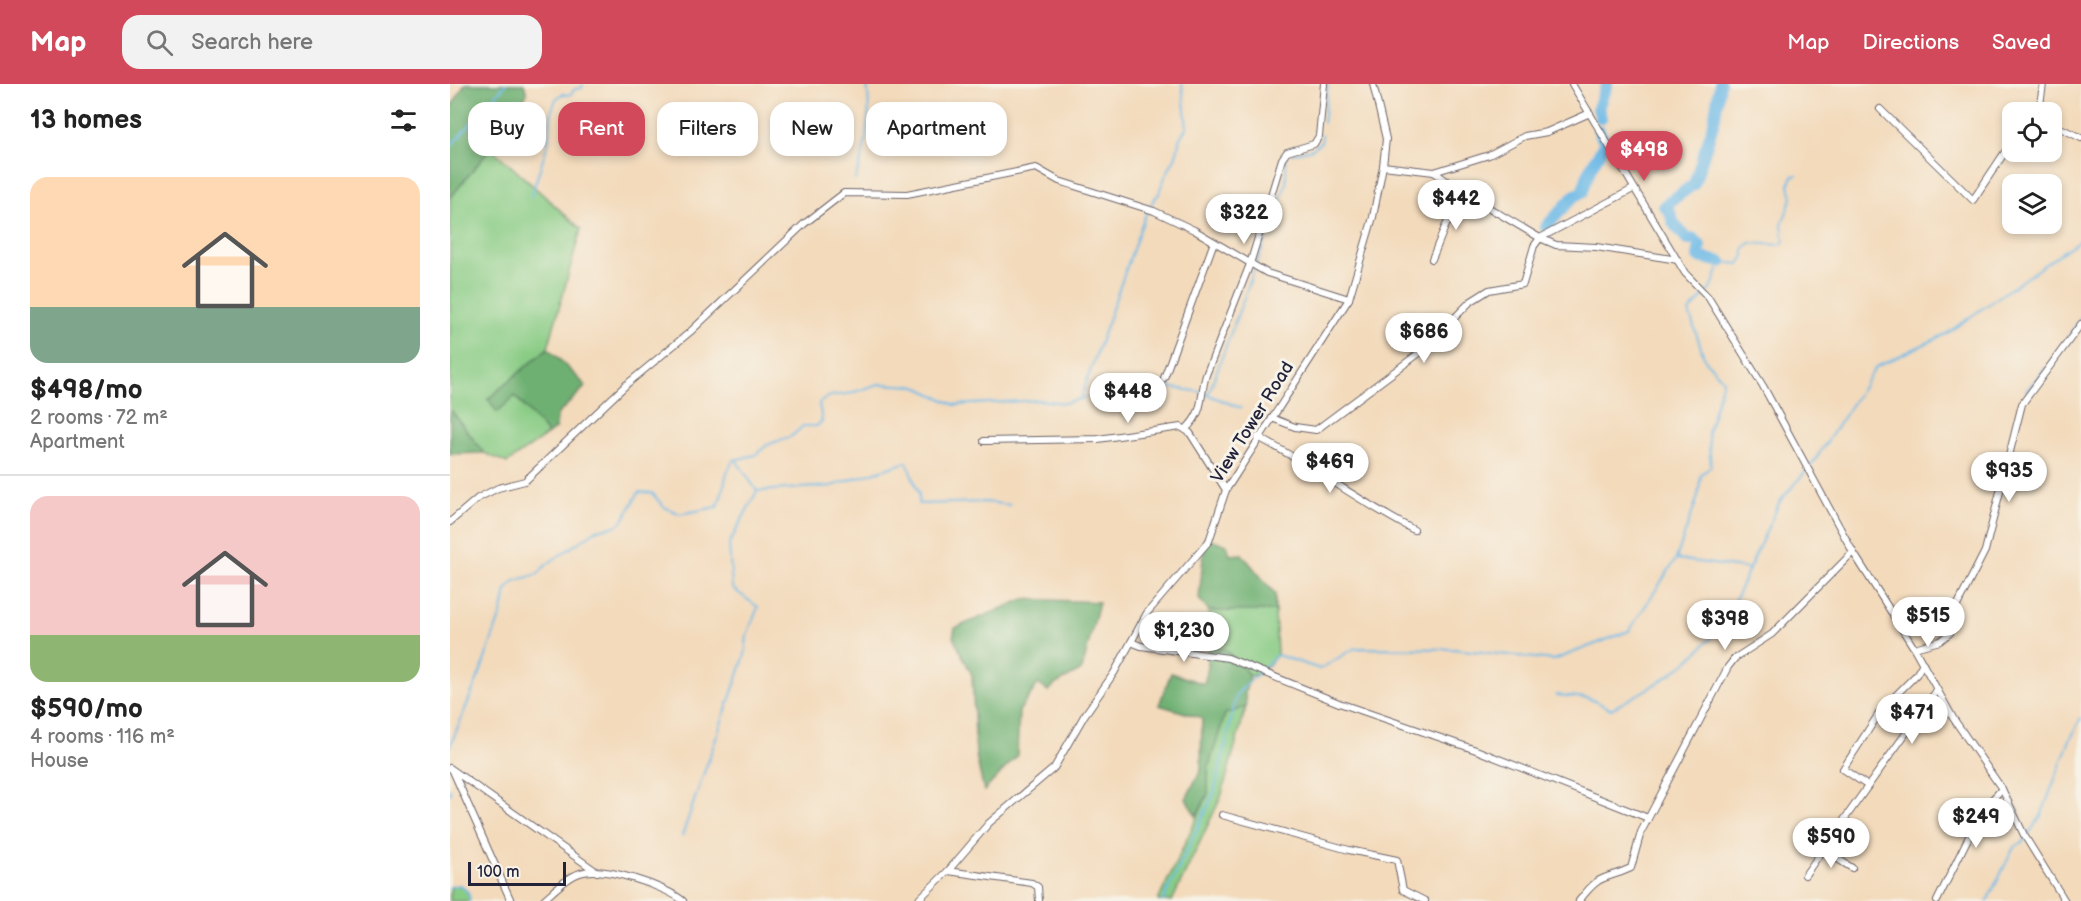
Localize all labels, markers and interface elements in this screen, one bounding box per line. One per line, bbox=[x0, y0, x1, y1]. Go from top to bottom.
search box bbox=[122, 15, 542, 69]
text: Map bbox=[30, 26, 86, 59]
icon: search bbox=[143, 26, 176, 59]
text: Search here bbox=[191, 29, 313, 56]
text: Map bbox=[1787, 30, 1830, 55]
text: Directions bbox=[1863, 30, 1959, 55]
text: Saved bbox=[1992, 30, 2051, 55]
chip: Buy bbox=[468, 102, 546, 156]
chip: Rent bbox=[558, 102, 645, 156]
chip: Filters bbox=[657, 102, 758, 156]
chip: New bbox=[770, 102, 854, 156]
chip: Apartment bbox=[866, 102, 1007, 156]
map controls bbox=[2002, 102, 2062, 234]
button: locate bbox=[2002, 102, 2062, 162]
icon: filters bbox=[387, 104, 420, 137]
text: 13 homes bbox=[30, 105, 142, 136]
pin: $498 bbox=[1608, 131, 1680, 182]
text: $498 bbox=[1620, 138, 1668, 162]
button: layers bbox=[2002, 174, 2062, 234]
pin: $442 bbox=[1420, 180, 1492, 231]
text: $442 bbox=[1432, 187, 1480, 211]
pin: $322 bbox=[1208, 194, 1280, 245]
text: $322 bbox=[1220, 201, 1268, 225]
icon: home bbox=[171, 216, 279, 324]
pin: $686 bbox=[1388, 313, 1460, 364]
text: $686 bbox=[1399, 320, 1449, 344]
street label: View Tower Road bbox=[1207, 358, 1298, 487]
pin: $448 bbox=[1092, 373, 1164, 424]
text: $498/mo bbox=[30, 375, 142, 406]
text: $448 bbox=[1104, 380, 1152, 404]
text: 2 rooms · 72 m² bbox=[30, 406, 168, 430]
text: Apartment bbox=[30, 430, 125, 454]
pin: $469 bbox=[1294, 443, 1366, 494]
text: $469 bbox=[1306, 450, 1354, 474]
pin: $935 bbox=[1973, 452, 2045, 503]
text: $935 bbox=[1985, 459, 2033, 483]
icon: home bbox=[171, 535, 279, 643]
pin: $515 bbox=[1892, 597, 1964, 648]
pin: $398 bbox=[1689, 600, 1761, 651]
text: $515 bbox=[1906, 604, 1950, 628]
text: $398 bbox=[1701, 607, 1749, 631]
pin: $1,230 bbox=[1135, 612, 1233, 663]
text: $1,230 bbox=[1153, 619, 1215, 643]
text: $590/mo bbox=[30, 694, 143, 725]
pin: $471 bbox=[1876, 694, 1948, 745]
text: $471 bbox=[1890, 701, 1934, 725]
text: 4 rooms · 116 m² bbox=[30, 725, 175, 749]
text: House bbox=[30, 749, 89, 773]
pin: $249 bbox=[1940, 798, 2012, 849]
text: $249 bbox=[1952, 805, 2000, 829]
pin: $590 bbox=[1795, 818, 1867, 869]
text: $590 bbox=[1807, 825, 1855, 849]
scale bar bbox=[468, 859, 566, 886]
text: 100 m bbox=[477, 863, 520, 882]

